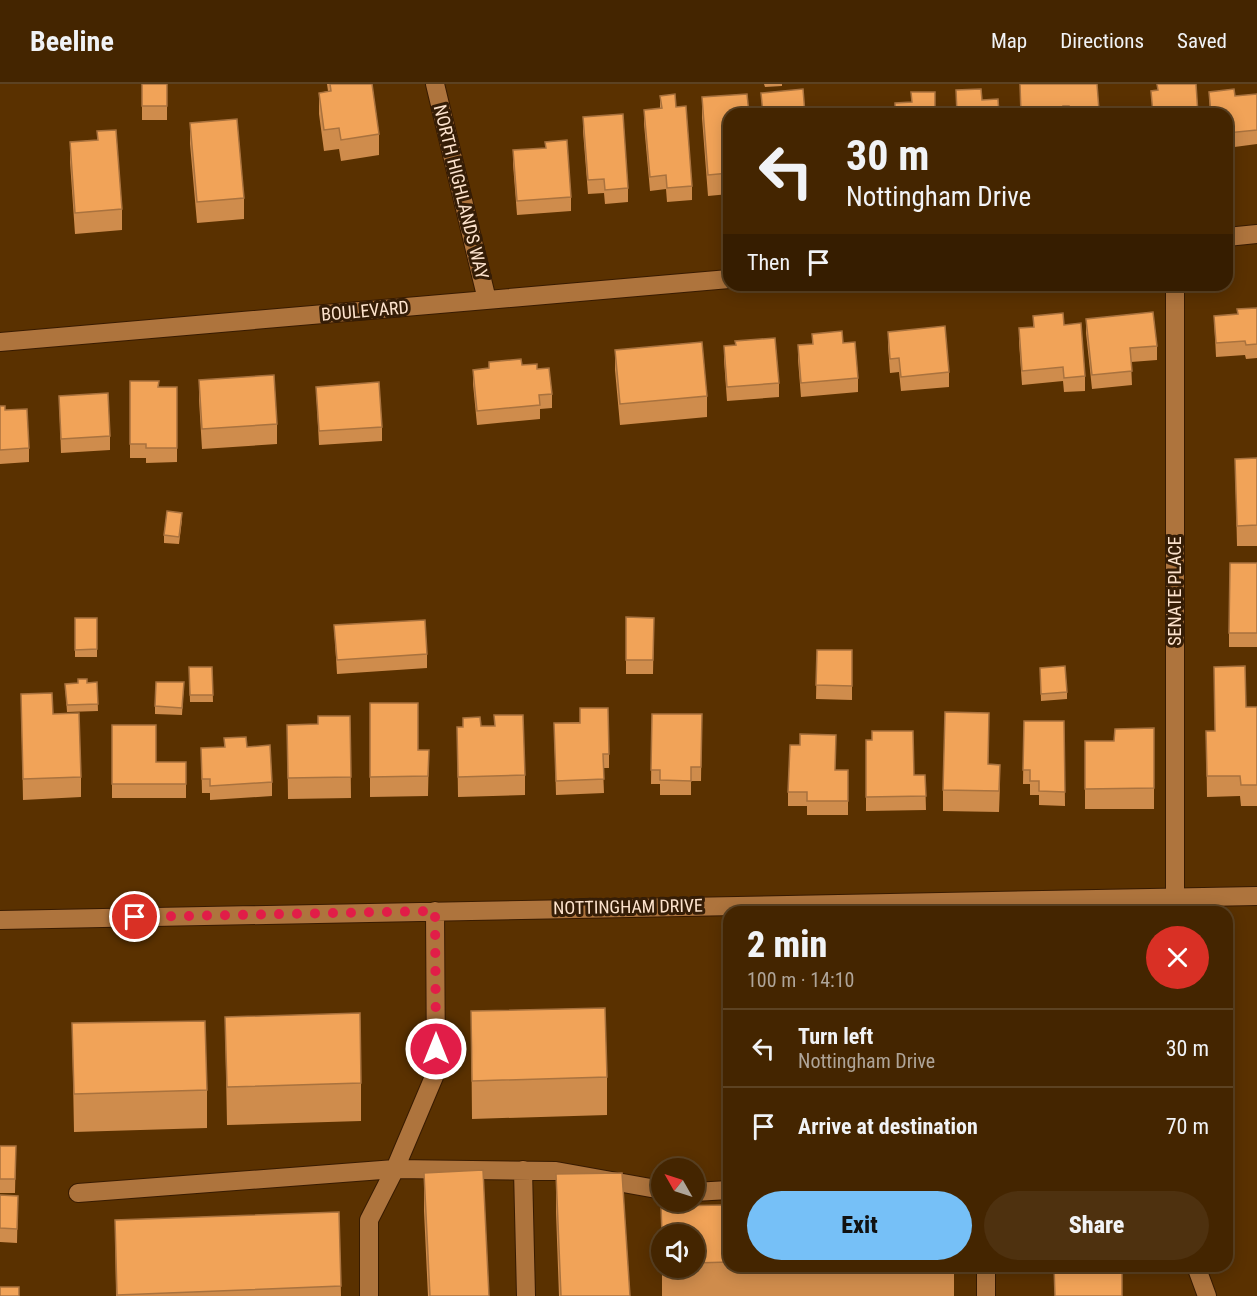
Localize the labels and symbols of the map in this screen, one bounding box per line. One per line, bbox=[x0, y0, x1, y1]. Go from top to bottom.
street label: NORTH HIGHLANDS WAY bbox=[430, 102, 493, 282]
street label: BOULEVARD bbox=[320, 296, 410, 325]
street label: SENATE PLACE bbox=[1164, 536, 1185, 646]
pin bbox=[109, 891, 160, 942]
street label: NOTTINGHAM DRIVE bbox=[553, 895, 703, 918]
position arrow bbox=[404, 1017, 468, 1081]
north arrow bbox=[651, 1158, 705, 1212]

